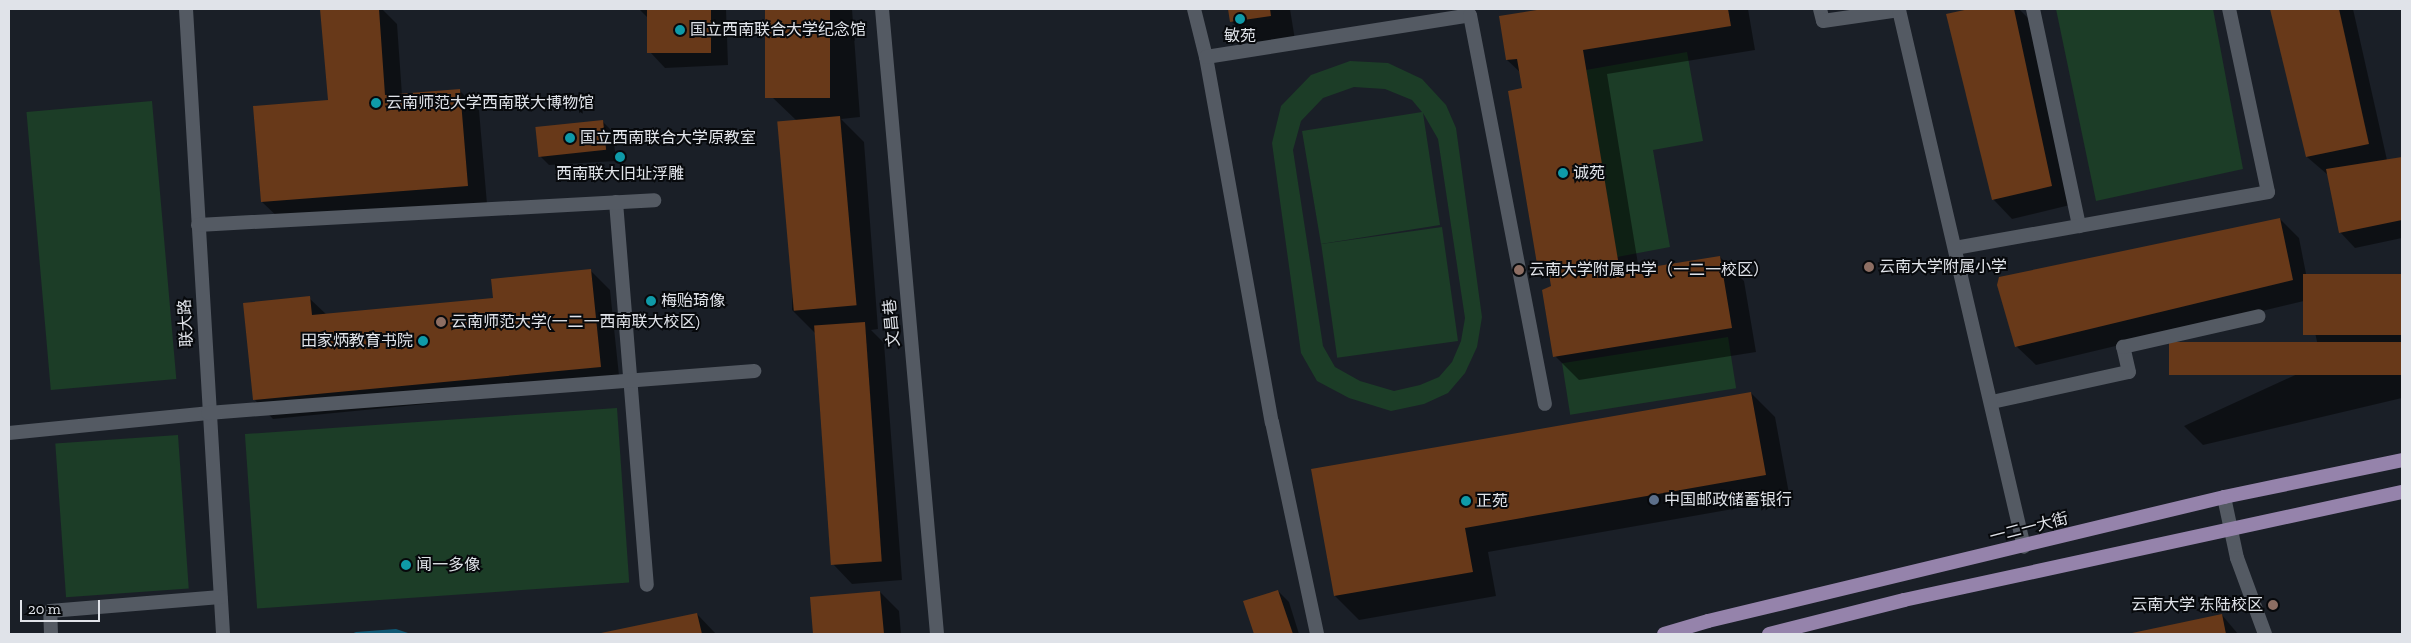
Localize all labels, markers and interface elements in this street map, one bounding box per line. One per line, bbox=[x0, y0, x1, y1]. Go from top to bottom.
marker: 敏苑 bbox=[1234, 13, 1246, 25]
place label: 国立西南联合大学纪念馆 bbox=[690, 20, 866, 40]
marker: 国立西南联合大学纪念馆 bbox=[674, 24, 686, 36]
place label: 敏苑 bbox=[1224, 26, 1256, 46]
place label: 云南师范大学西南联大博物馆 bbox=[386, 93, 594, 113]
marker: 云南师范大学西南联大博物馆 bbox=[370, 97, 382, 109]
place label: 国立西南联合大学原教室 bbox=[580, 128, 756, 148]
marker: 国立西南联合大学原教室 bbox=[564, 132, 576, 144]
marker: 西南联大旧址浮雕 bbox=[614, 151, 626, 163]
place label: 诚苑 bbox=[1573, 163, 1605, 183]
place label: 西南联大旧址浮雕 bbox=[556, 164, 684, 184]
marker: 诚苑 bbox=[1557, 167, 1569, 179]
place label: 云南大学附属小学 bbox=[1879, 257, 2007, 277]
place label: 云南大学附属中学（一二一校区） bbox=[1529, 260, 1769, 280]
marker: 云南大学附属小学 bbox=[1863, 261, 1875, 273]
marker: 云南大学附属中学（一二一校区） bbox=[1513, 264, 1525, 276]
place label: 梅贻琦像 bbox=[661, 291, 725, 311]
marker: 梅贻琦像 bbox=[645, 295, 657, 307]
street label: 文昌巷 bbox=[880, 298, 904, 348]
street label: 联大路 bbox=[175, 299, 197, 347]
place label: 云南师范大学(一二一西南联大校区) bbox=[451, 312, 700, 332]
marker: 云南师范大学(一二一西南联大校区) bbox=[435, 316, 447, 328]
place label: 田家炳教育书院 bbox=[301, 331, 413, 351]
marker: 田家炳教育书院 bbox=[417, 335, 429, 347]
place label: 中国邮政储蓄银行 bbox=[1664, 490, 1792, 510]
place label: 正苑 bbox=[1476, 491, 1508, 511]
marker: 中国邮政储蓄银行 bbox=[1648, 494, 1660, 506]
marker: 正苑 bbox=[1460, 495, 1472, 507]
street label: 一二一大街 bbox=[1988, 509, 2070, 547]
place label: 闻一多像 bbox=[416, 555, 480, 575]
marker: 闻一多像 bbox=[400, 559, 412, 571]
scale bar bbox=[22, 590, 102, 622]
place label: 云南大学 东陆校区 bbox=[2131, 595, 2263, 615]
marker: 云南大学 东陆校区 bbox=[2267, 599, 2279, 611]
text: 20 m bbox=[28, 600, 61, 618]

